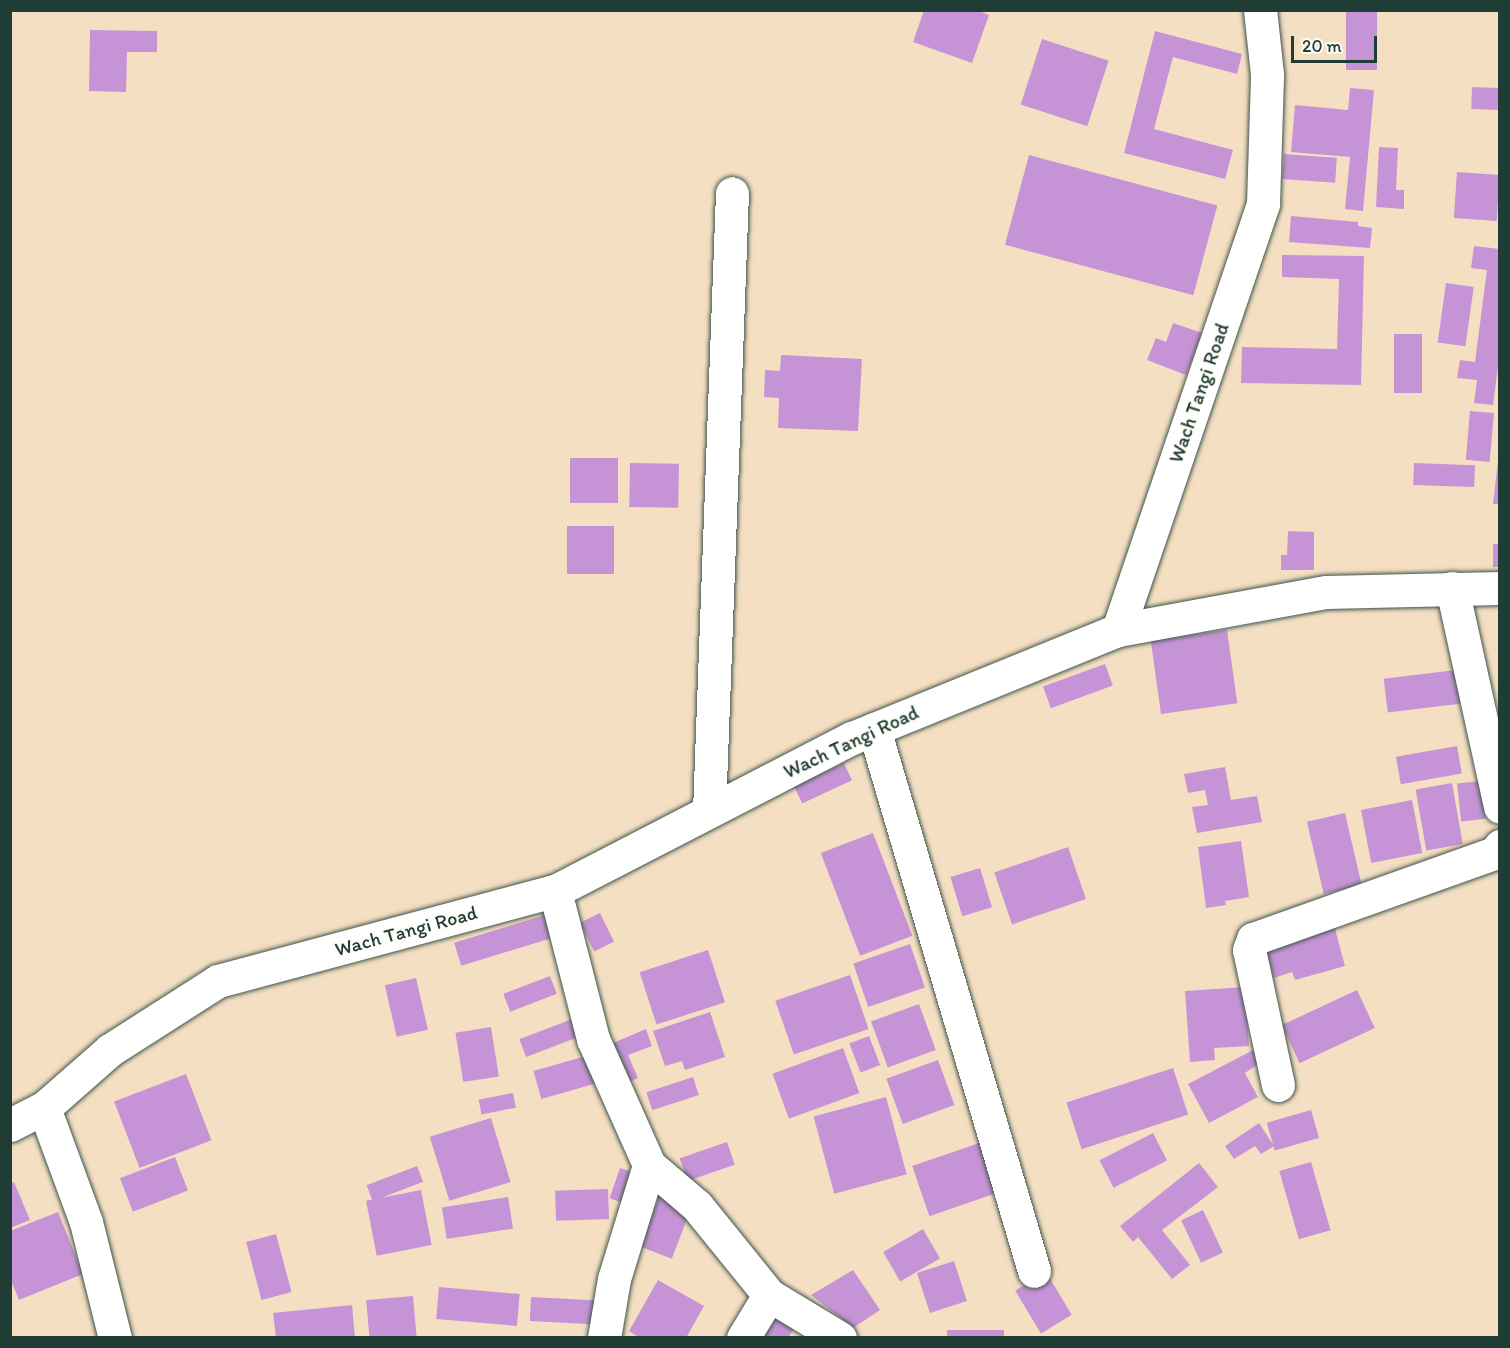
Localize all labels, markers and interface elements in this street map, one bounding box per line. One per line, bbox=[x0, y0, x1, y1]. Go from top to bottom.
scale bar bbox=[1294, 24, 1380, 62]
text: 20 m bbox=[1302, 35, 1342, 57]
street label: Wach Tangi Road bbox=[1164, 321, 1234, 465]
street label: Wach Tangi Road bbox=[780, 701, 922, 783]
street label: Wach Tangi Road bbox=[333, 901, 479, 961]

